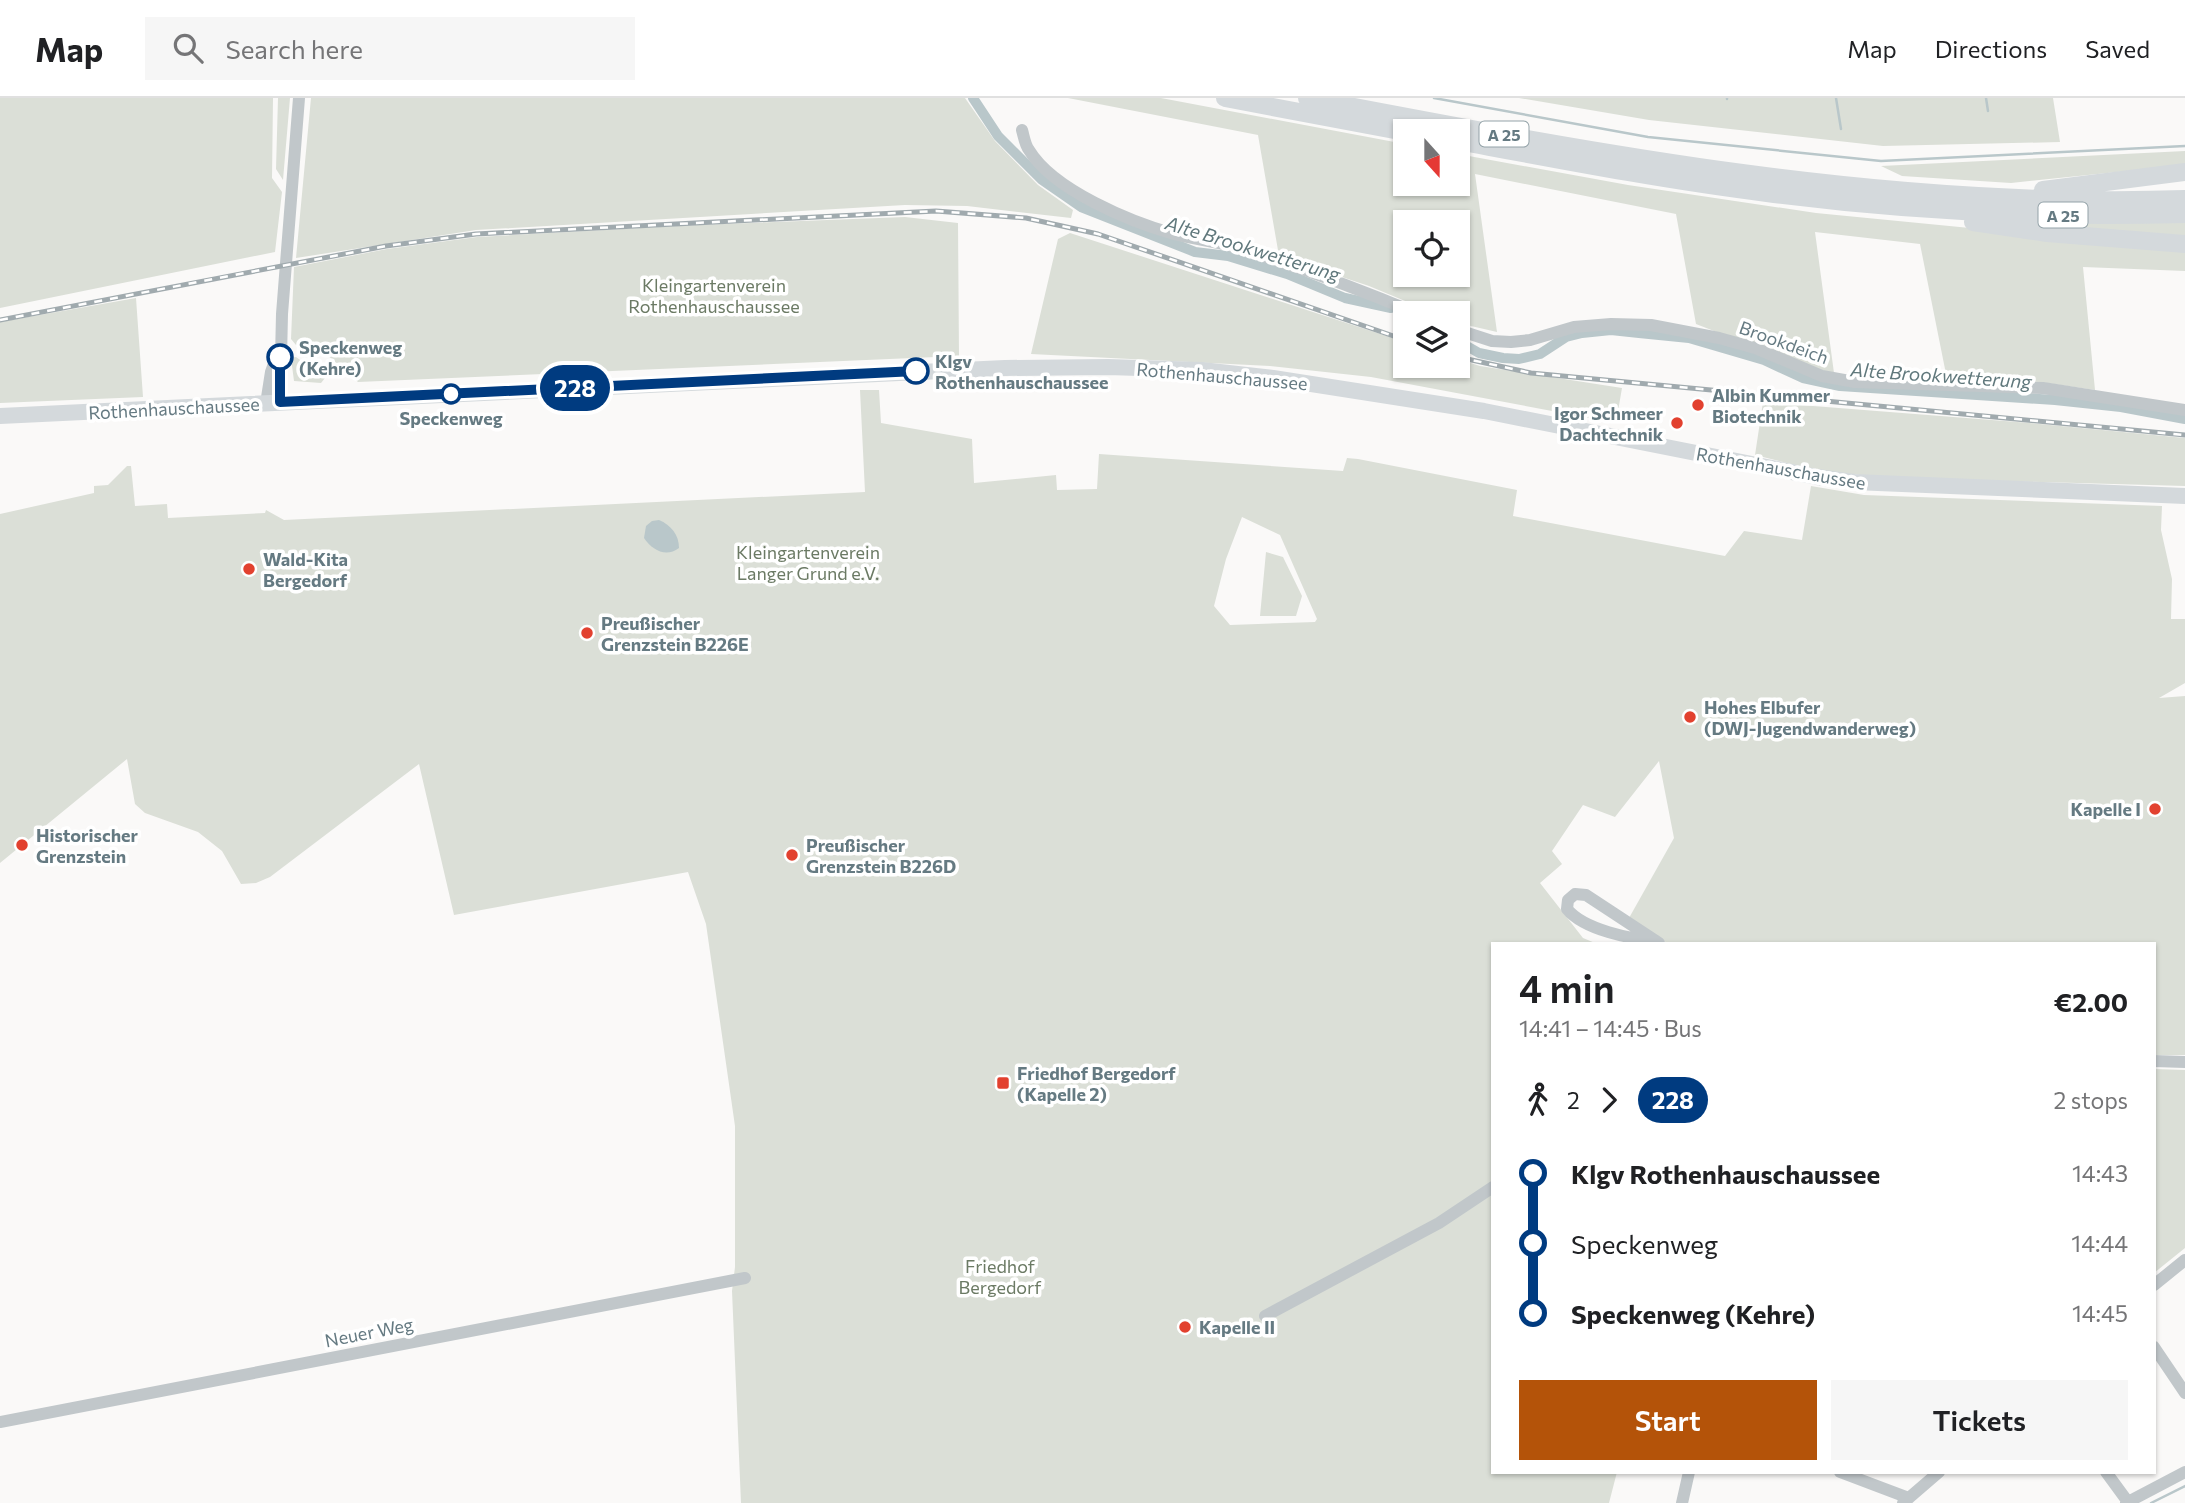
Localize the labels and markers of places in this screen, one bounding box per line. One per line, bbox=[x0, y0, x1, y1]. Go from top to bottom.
place label: Speckenweg (Kehre) bbox=[299, 336, 402, 379]
marker: Speckenweg (Kehre) bbox=[267, 344, 293, 370]
place label: Klgv Rothenhauschaussee bbox=[935, 350, 1109, 393]
marker: Klgv Rothenhauschaussee bbox=[903, 358, 929, 384]
marker: Speckenweg bbox=[441, 384, 461, 404]
place label: Albin Kummer Biotechnik bbox=[1712, 384, 1831, 427]
marker: Albin Kummer Biotechnik bbox=[1690, 397, 1706, 413]
place label: Igor Schmeer Dachtechnik bbox=[1554, 402, 1664, 445]
place label: Speckenweg bbox=[399, 407, 503, 429]
marker: Igor Schmeer Dachtechnik bbox=[1669, 415, 1685, 431]
place label: Wald-Kita Bergedorf bbox=[263, 548, 348, 591]
marker: Wald-Kita Bergedorf bbox=[241, 561, 257, 577]
place label: Preußischer Grenzstein B226E bbox=[601, 612, 749, 655]
marker: Preußischer Grenzstein B226E bbox=[579, 625, 595, 641]
place label: Hohes Elbufer (DWJ-Jugendwanderweg) bbox=[1704, 696, 1916, 739]
marker: Hohes Elbufer (DWJ-Jugendwanderweg) bbox=[1682, 709, 1698, 725]
place label: Kapelle I bbox=[2070, 798, 2141, 820]
marker: Kapelle I bbox=[2147, 801, 2163, 817]
place label: Historischer Grenzstein bbox=[36, 824, 139, 867]
place label: Preußischer Grenzstein B226D bbox=[806, 834, 956, 877]
marker: Historischer Grenzstein bbox=[14, 837, 30, 853]
marker: Preußischer Grenzstein B226D bbox=[784, 847, 800, 863]
place label: Friedhof Bergedorf (Kapelle 2) bbox=[1017, 1062, 1176, 1105]
marker: Friedhof Bergedorf (Kapelle 2) bbox=[995, 1075, 1011, 1091]
place label: Kapelle II bbox=[1199, 1316, 1275, 1338]
marker: Kapelle II bbox=[1177, 1319, 1193, 1335]

